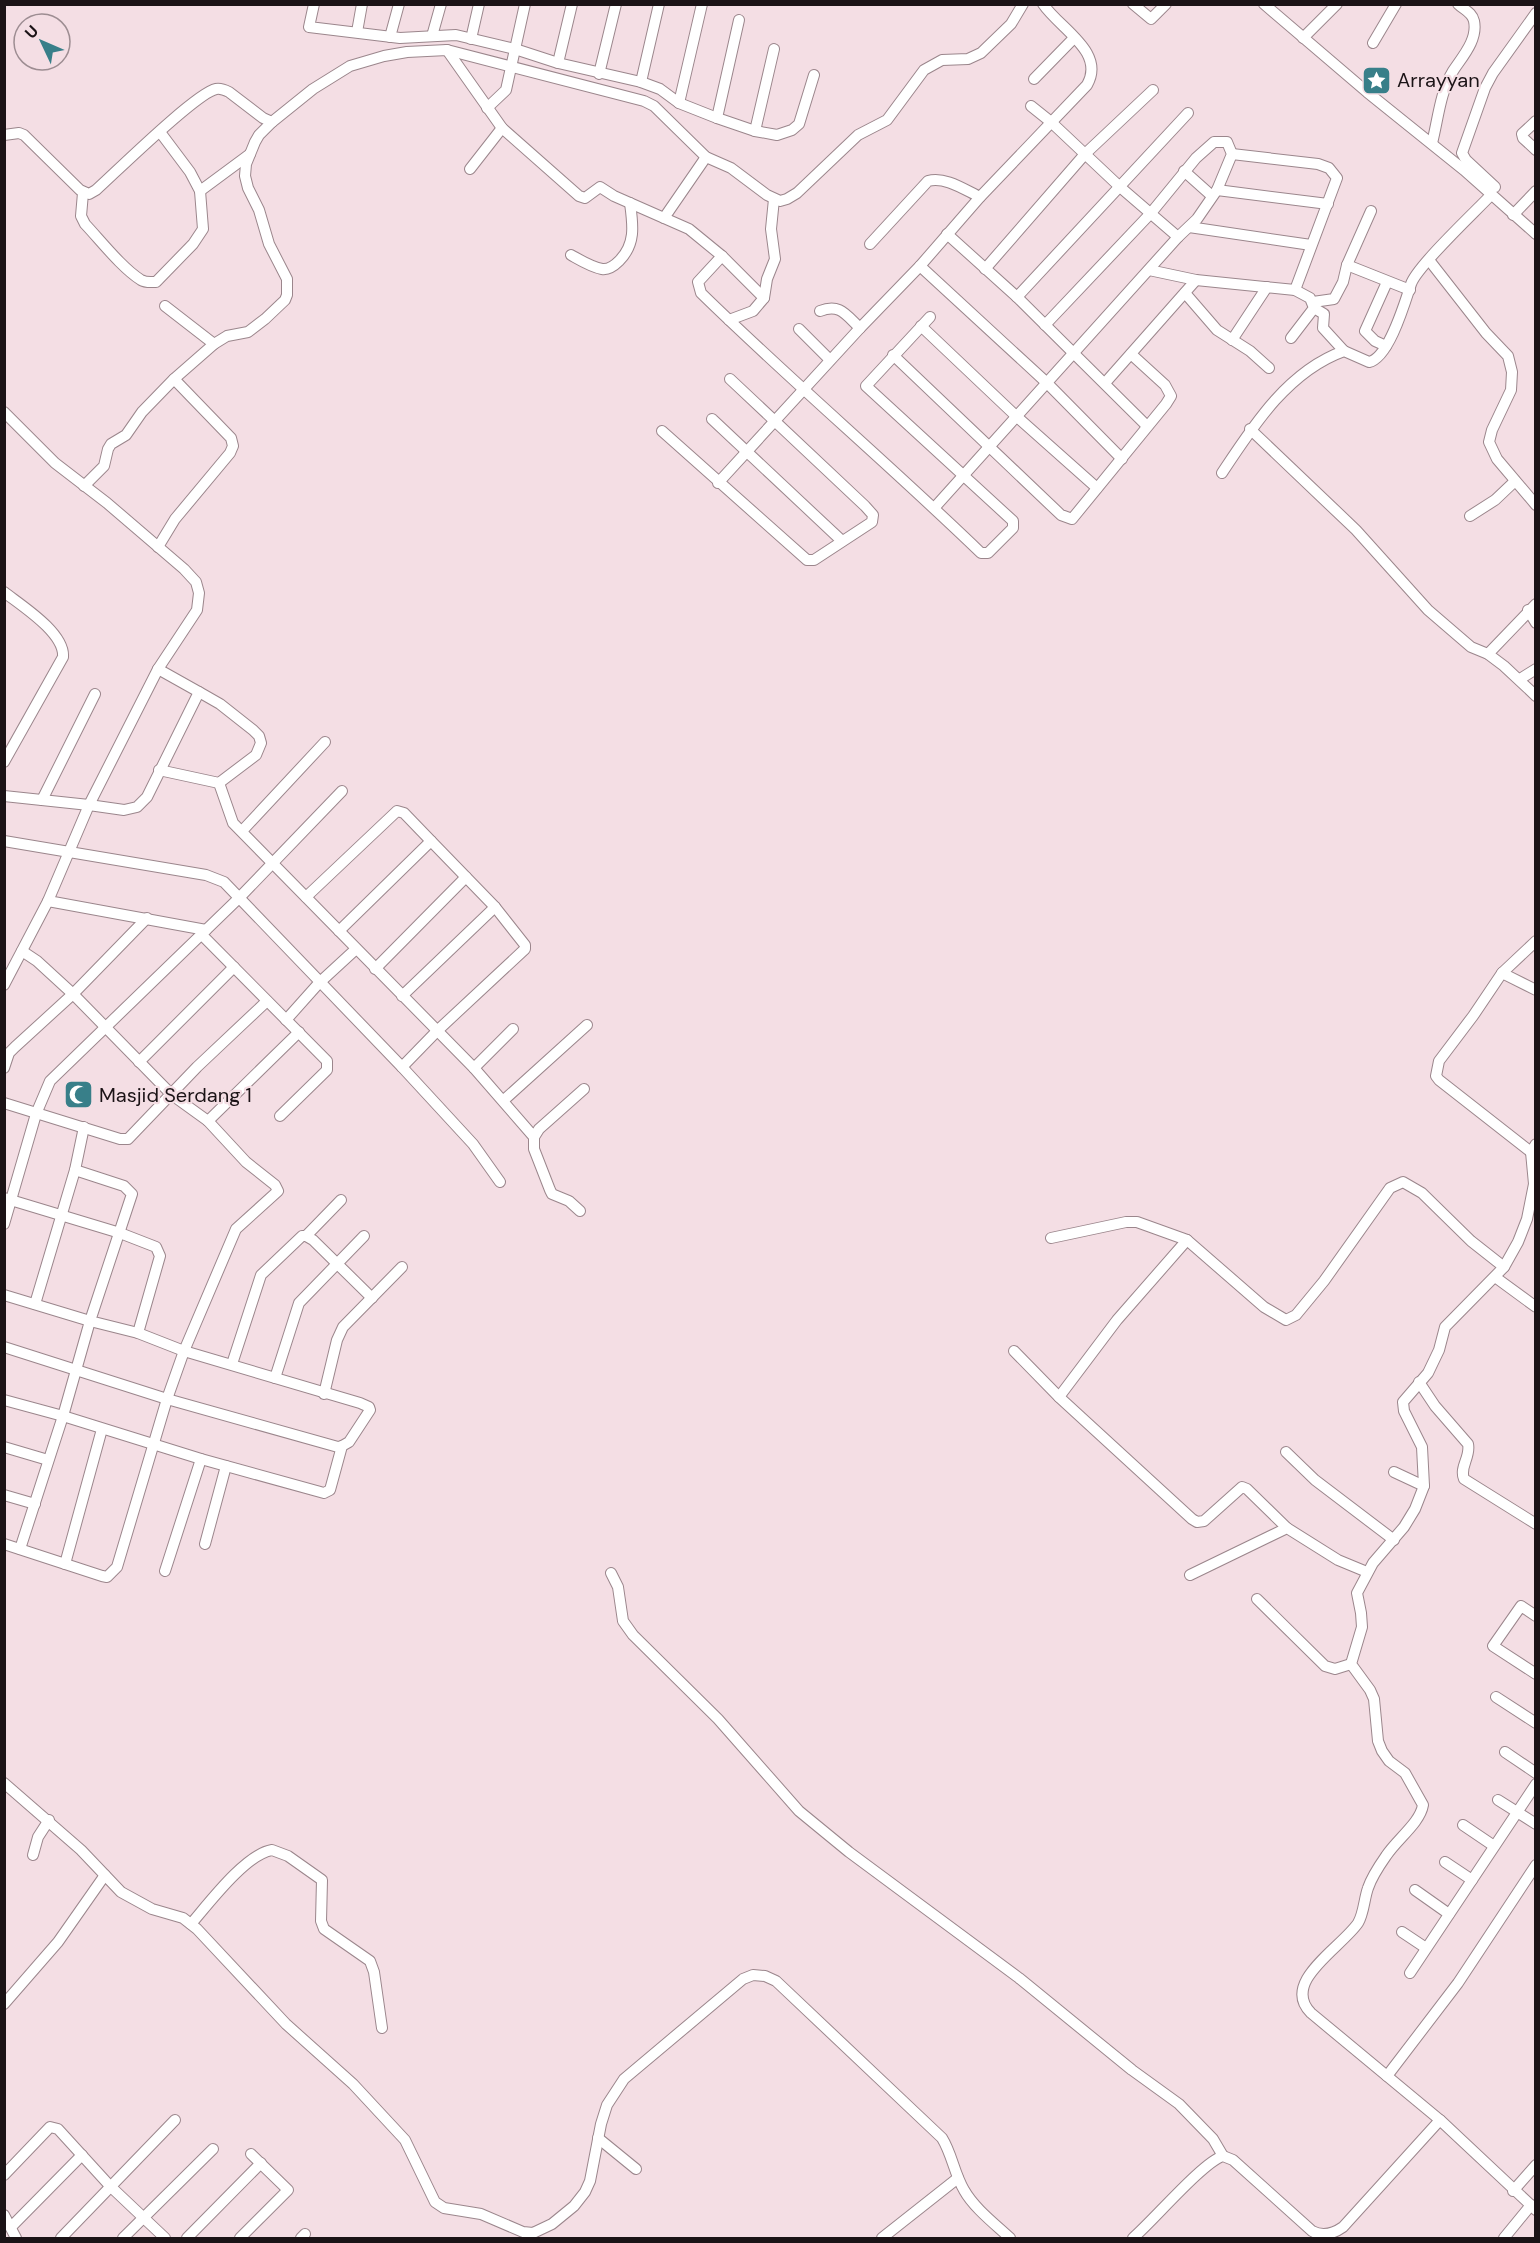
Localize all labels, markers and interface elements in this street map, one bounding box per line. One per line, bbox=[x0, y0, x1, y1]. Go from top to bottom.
north arrow bbox=[12, 12, 72, 72]
text: U bbox=[20, 21, 43, 43]
place icon: Arrayyan bbox=[1360, 64, 1392, 96]
place label: Arrayyan bbox=[1397, 67, 1480, 93]
mosque icon: Masjid Serdang 1 bbox=[62, 1079, 94, 1111]
place label: Masjid Serdang 1 bbox=[99, 1082, 252, 1108]

